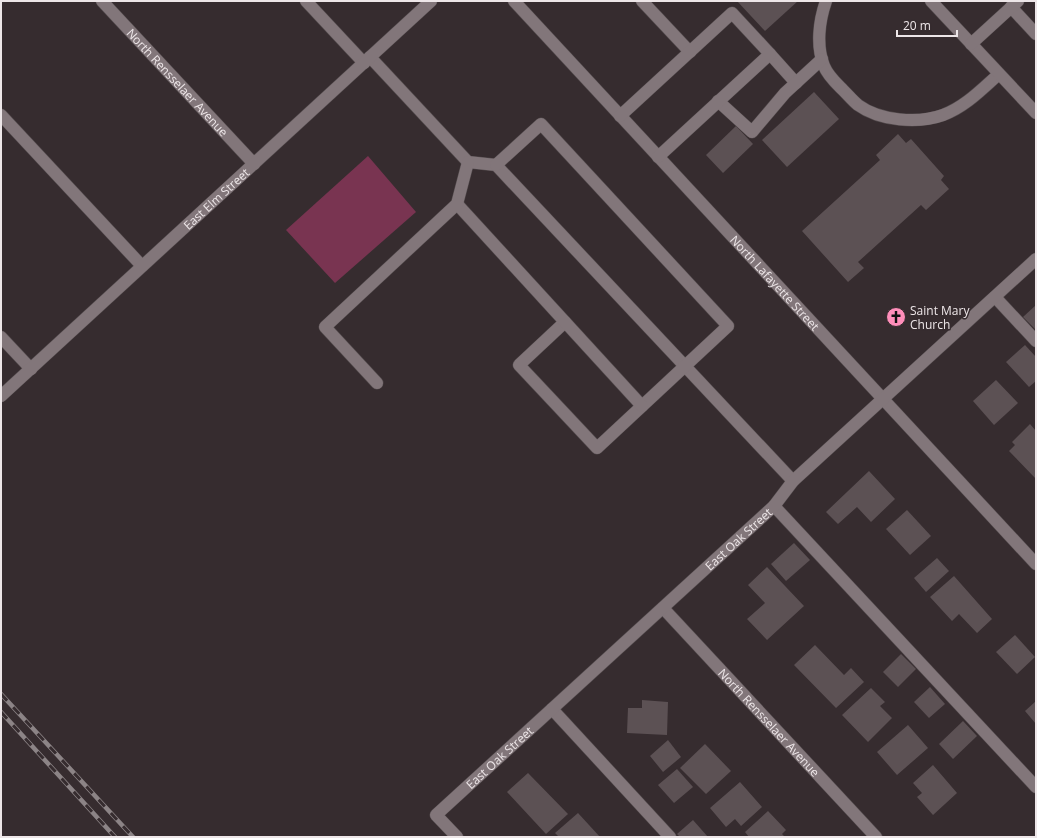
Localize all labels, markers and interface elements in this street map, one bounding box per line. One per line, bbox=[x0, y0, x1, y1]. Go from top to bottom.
scale bar bbox=[897, 12, 957, 38]
text: 20 m bbox=[903, 17, 931, 34]
street label: North Rensselaer Avenue bbox=[123, 24, 232, 140]
street label: East Elm Street bbox=[179, 164, 253, 233]
street label: North Lafayette Street bbox=[727, 231, 824, 334]
place label: Saint Mary Church bbox=[910, 302, 970, 333]
church icon: Saint Mary Church bbox=[885, 306, 907, 328]
street label: East Oak Street bbox=[701, 504, 776, 574]
street label: North Rensselaer Avenue bbox=[715, 664, 824, 780]
street label: East Oak Street bbox=[462, 722, 536, 792]

